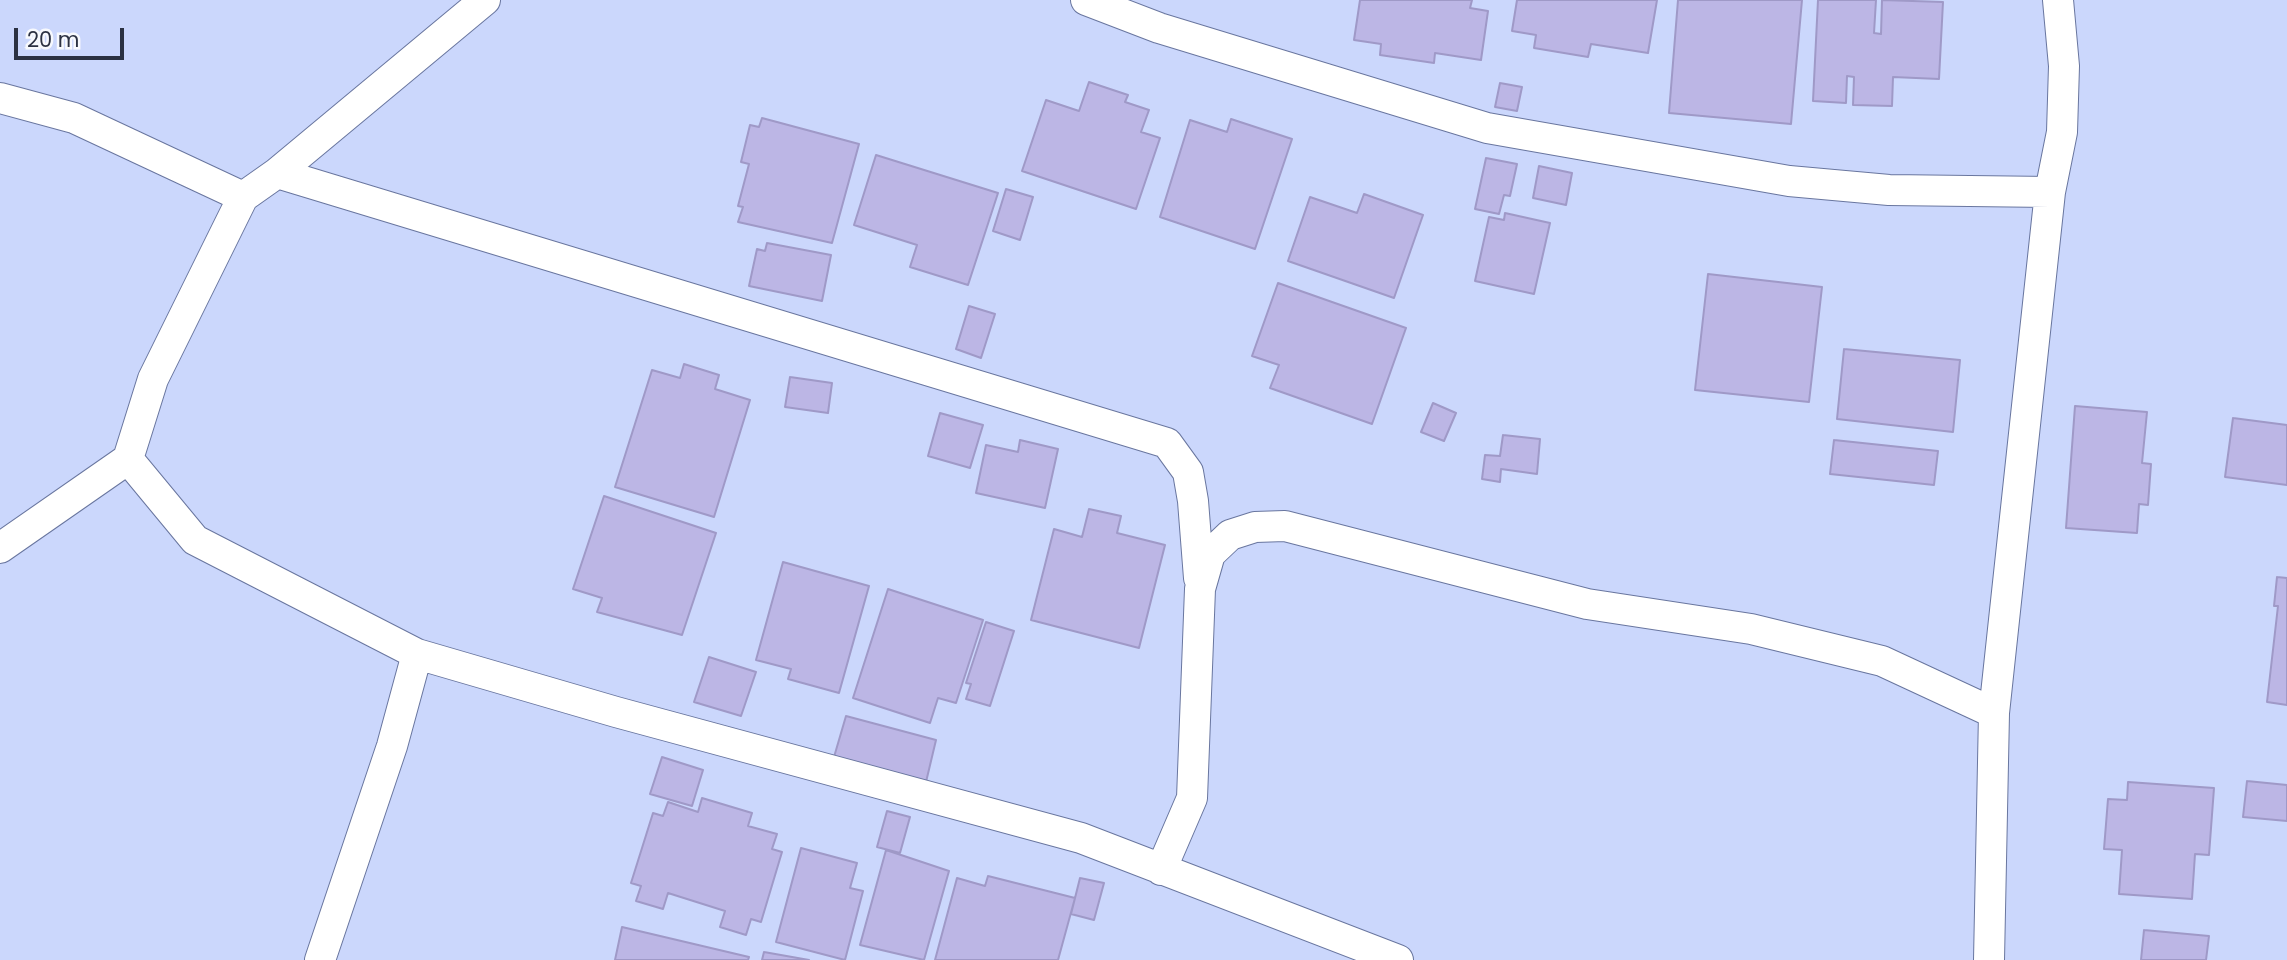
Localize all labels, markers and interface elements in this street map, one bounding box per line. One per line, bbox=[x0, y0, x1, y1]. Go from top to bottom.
scale bar bbox=[18, 14, 128, 58]
text: 20 m bbox=[27, 25, 80, 54]

